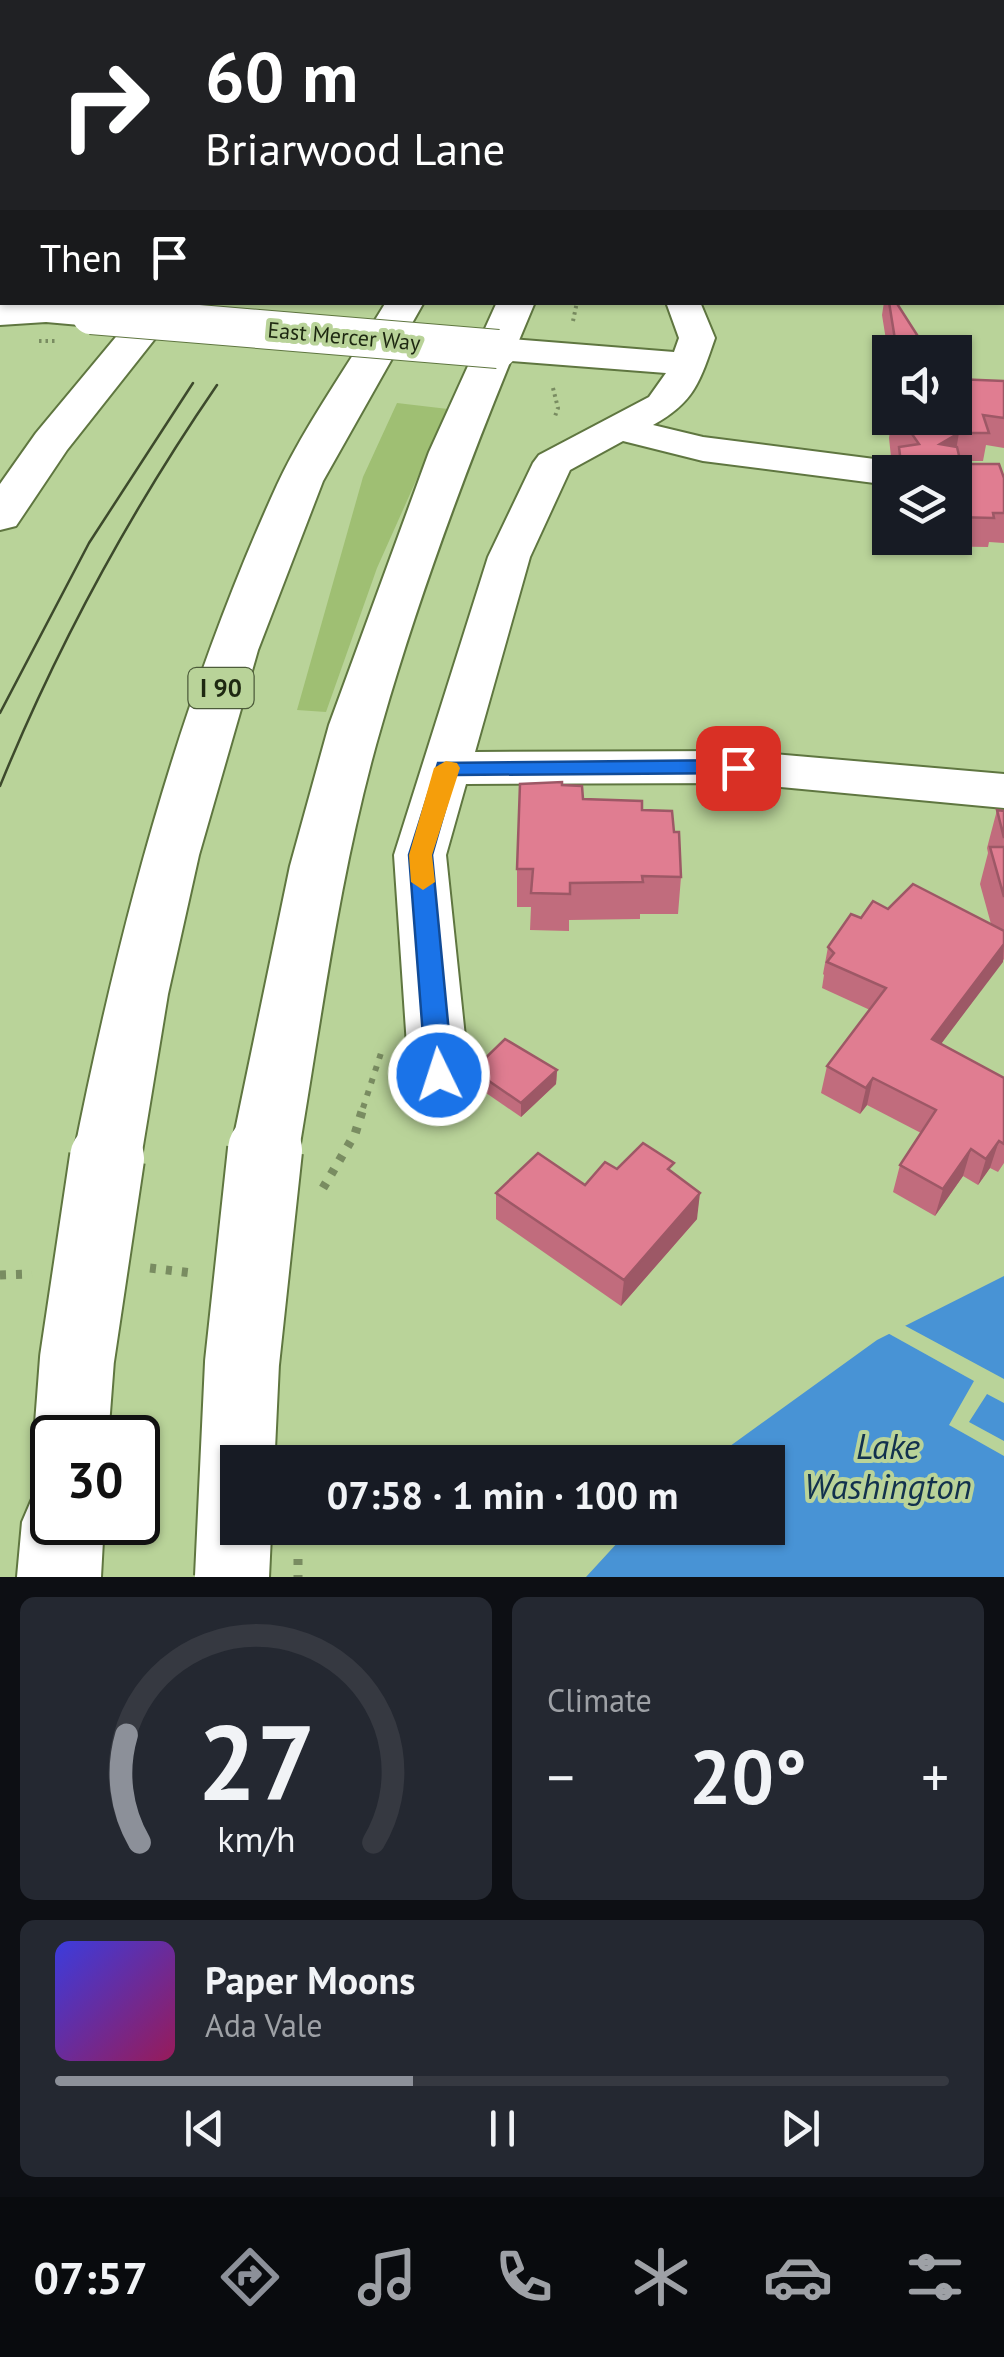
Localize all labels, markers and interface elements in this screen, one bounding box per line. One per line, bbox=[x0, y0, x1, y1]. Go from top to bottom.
text: 60 m bbox=[205, 31, 358, 121]
icon: right bbox=[40, 40, 170, 170]
text: Briarwood Lane bbox=[205, 119, 505, 177]
icon: arrive bbox=[142, 230, 197, 285]
text: Then bbox=[40, 233, 122, 282]
street label: East Mercer Way bbox=[266, 315, 422, 357]
map controls bbox=[872, 335, 972, 555]
button: sound bbox=[872, 335, 972, 435]
button: layers bbox=[872, 455, 972, 555]
road number: I 90 bbox=[188, 668, 254, 708]
pin bbox=[696, 726, 781, 811]
icon: arrive bbox=[711, 741, 766, 796]
position arrow bbox=[387, 1023, 491, 1127]
speed limit sign: 30 bbox=[30, 1415, 160, 1545]
water label: Lake Washington bbox=[804, 1423, 972, 1509]
text: 07:58 · 1 min · 100 m bbox=[327, 1470, 678, 1519]
text: Climate bbox=[547, 1679, 652, 1721]
text: 27 bbox=[197, 1694, 315, 1829]
text: 20° bbox=[689, 1728, 807, 1825]
text: − bbox=[547, 1741, 575, 1812]
text: + bbox=[921, 1741, 949, 1812]
text: km/h bbox=[217, 1816, 295, 1862]
text: Paper Moons bbox=[205, 1955, 415, 2004]
text: Ada Vale bbox=[205, 2004, 322, 2046]
icon: previous bbox=[177, 2101, 232, 2156]
icon: pause bbox=[475, 2101, 530, 2156]
icon: next bbox=[773, 2101, 828, 2156]
icon: directions bbox=[215, 2242, 285, 2312]
icon: music bbox=[352, 2242, 422, 2312]
icon: phone bbox=[489, 2242, 559, 2312]
icon: climate bbox=[626, 2242, 696, 2312]
icon: car bbox=[763, 2242, 833, 2312]
icon: filters bbox=[900, 2242, 970, 2312]
text: 07:57 bbox=[34, 2248, 148, 2306]

